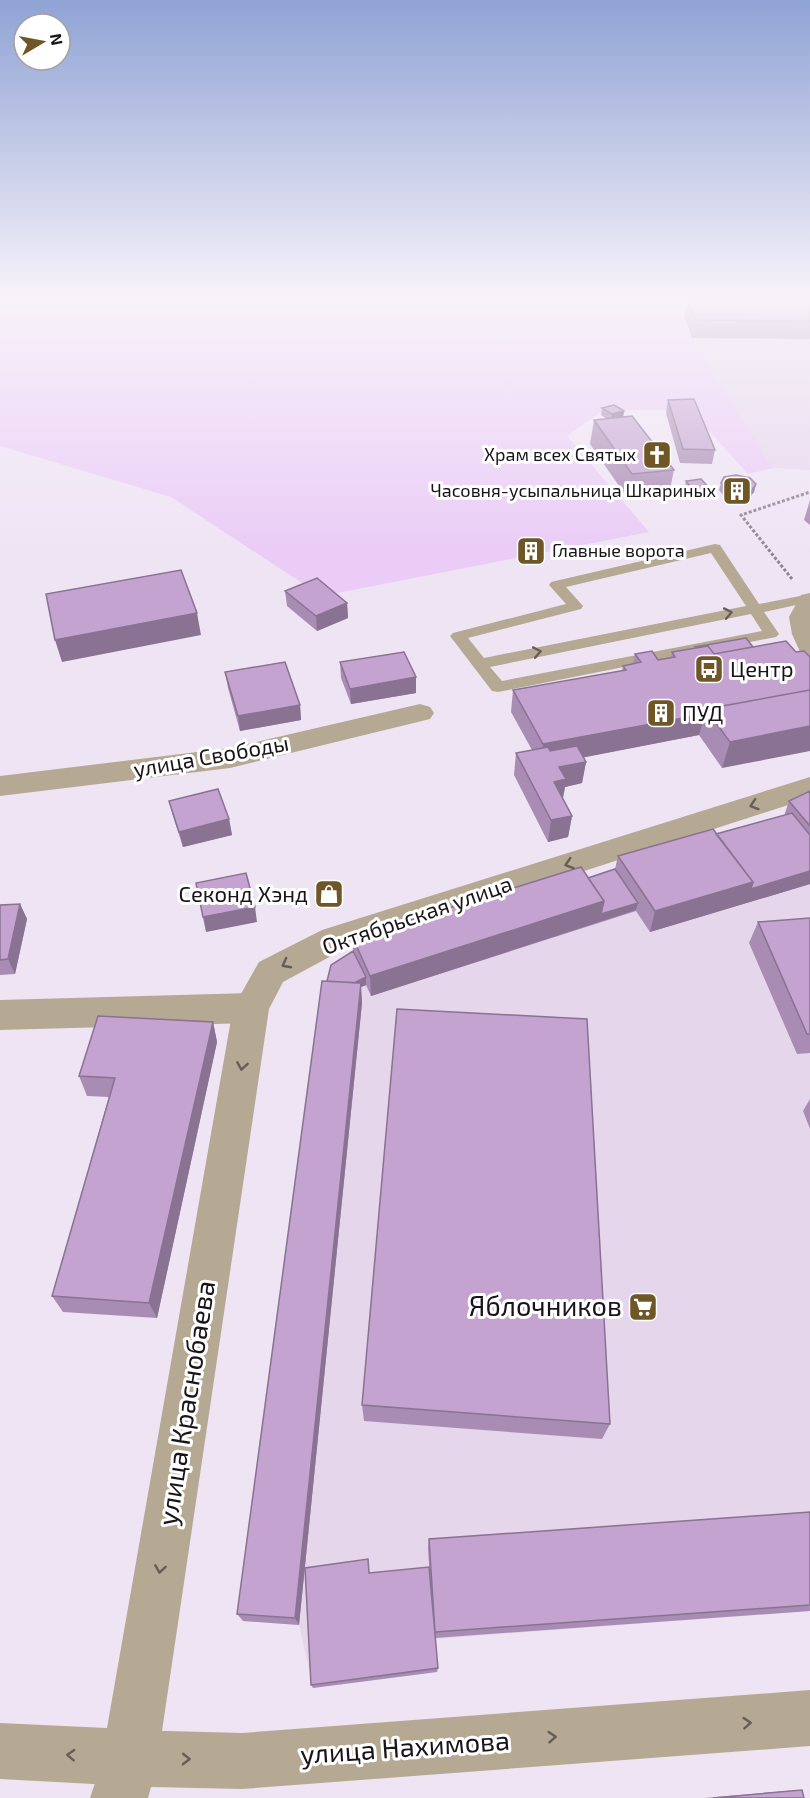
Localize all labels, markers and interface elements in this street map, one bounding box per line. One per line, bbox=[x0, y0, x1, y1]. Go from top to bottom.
north arrow bbox=[12, 12, 72, 72]
text: N bbox=[47, 32, 68, 47]
church icon: Храм всех Святых bbox=[641, 439, 673, 471]
place label: Храм всех Святых bbox=[484, 443, 636, 465]
building icon: Часовня-усыпальница Шкариных bbox=[721, 475, 753, 507]
place label: Часовня-усыпальница Шкариных bbox=[430, 479, 716, 501]
building icon: Главные ворота bbox=[515, 535, 547, 567]
place label: Главные ворота bbox=[552, 539, 685, 561]
one-way arrow bbox=[723, 607, 733, 620]
one-way arrow bbox=[532, 646, 542, 659]
bus stop icon: Центр bbox=[693, 653, 725, 685]
place label: Центр bbox=[730, 655, 794, 681]
building icon: ПУД bbox=[645, 697, 677, 729]
place label: ПУД bbox=[682, 699, 723, 725]
street label: улица Свободы bbox=[131, 729, 291, 782]
one-way arrow bbox=[749, 797, 760, 810]
one-way arrow bbox=[564, 857, 575, 869]
street label: Октябрьская улица bbox=[318, 869, 515, 960]
shop icon: Секонд Хэнд bbox=[313, 878, 345, 910]
place label: Секонд Хэнд bbox=[179, 880, 308, 906]
one-way arrow bbox=[282, 957, 293, 968]
one-way arrow bbox=[236, 1060, 249, 1070]
street label: улица Краснобаева bbox=[150, 1278, 221, 1528]
place label: Яблочников bbox=[469, 1289, 622, 1321]
supermarket icon: Яблочников bbox=[627, 1291, 659, 1323]
one-way arrow bbox=[155, 1565, 167, 1574]
one-way arrow bbox=[742, 1716, 751, 1729]
street label: улица Нахимова bbox=[299, 1723, 511, 1770]
one-way arrow bbox=[548, 1731, 557, 1744]
one-way arrow bbox=[67, 1748, 76, 1761]
one-way arrow bbox=[182, 1753, 191, 1765]

